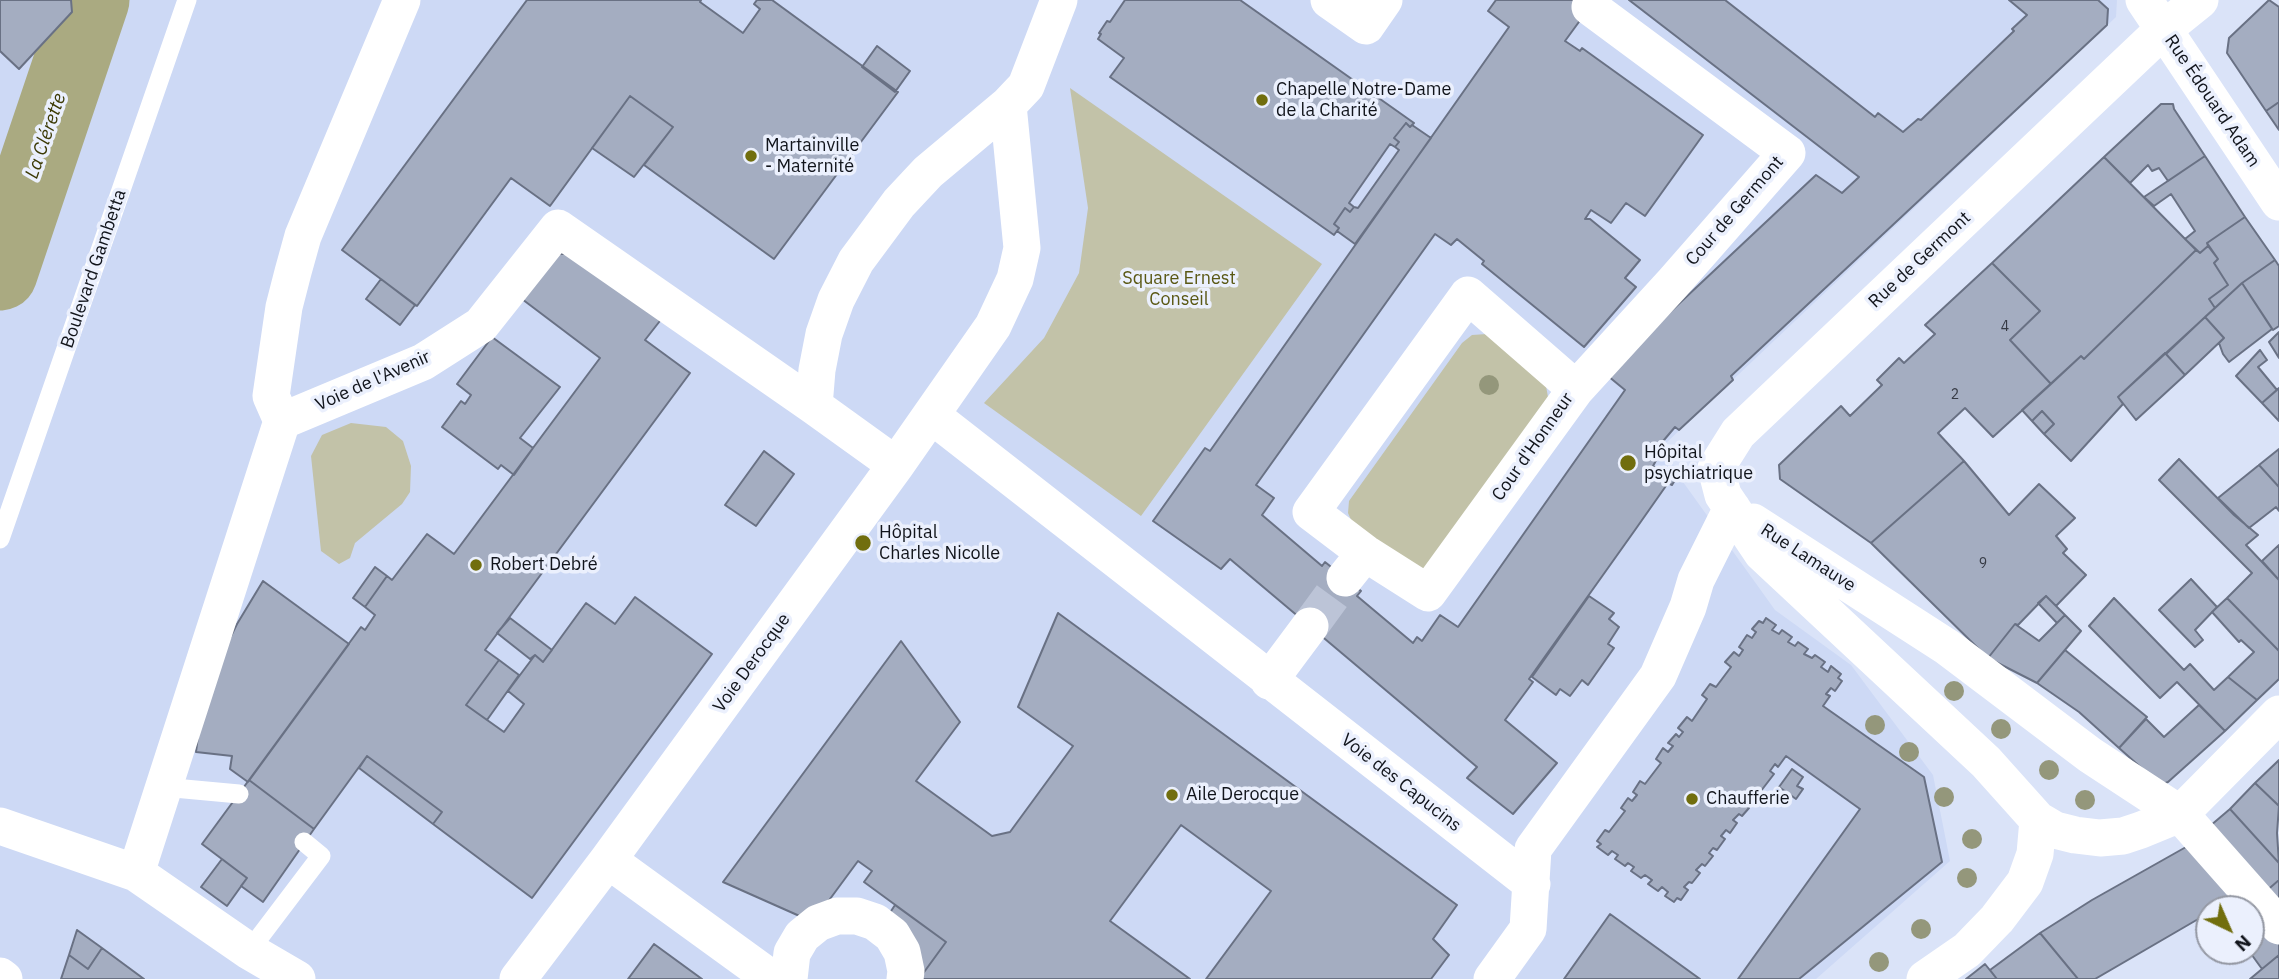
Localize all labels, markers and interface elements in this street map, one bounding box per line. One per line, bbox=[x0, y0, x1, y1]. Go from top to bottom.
street label: Rue Édouard Adam bbox=[2160, 31, 2264, 171]
place label: Chapelle Notre-Dame de la Charité bbox=[1276, 79, 1451, 122]
water label: La Clérette bbox=[21, 90, 71, 182]
marker: Chapelle Notre-Dame de la Charité bbox=[1254, 92, 1270, 108]
place label: Martainville - Maternité bbox=[765, 135, 859, 178]
marker: Martainville - Maternité bbox=[743, 148, 759, 164]
street label: Cour de Germont bbox=[1682, 152, 1788, 270]
street label: Boulevard Gambetta bbox=[57, 187, 131, 351]
street label: Rue de Germont bbox=[1864, 207, 1976, 313]
park label: Square Ernest Conseil bbox=[1122, 268, 1236, 310]
house number: 4 bbox=[2001, 319, 2009, 335]
street label: Voie de l'Avenir bbox=[312, 346, 434, 416]
house number: 2 bbox=[1951, 387, 1959, 403]
street label: Cour d'Honneur bbox=[1488, 389, 1578, 505]
place label: Hôpital psychiatrique bbox=[1644, 442, 1753, 484]
marker: Hôpital psychiatrique bbox=[1618, 453, 1638, 473]
street label: Rue Lamauve bbox=[1757, 519, 1859, 597]
place label: Hôpital Charles Nicolle bbox=[879, 522, 1000, 564]
marker: Hôpital Charles Nicolle bbox=[853, 533, 873, 553]
place label: Robert Debré bbox=[490, 554, 598, 576]
house number: 9 bbox=[1979, 556, 1987, 572]
marker: Robert Debré bbox=[468, 557, 484, 573]
street label: Voie Derocque bbox=[709, 609, 795, 717]
street label: Voie des Capucins bbox=[1337, 729, 1465, 837]
place label: Aile Derocque bbox=[1186, 784, 1299, 806]
marker: Aile Derocque bbox=[1164, 787, 1180, 803]
place label: Chaufferie bbox=[1706, 788, 1790, 810]
marker: Chaufferie bbox=[1684, 791, 1700, 807]
north arrow bbox=[2195, 895, 2265, 965]
text: N bbox=[2230, 930, 2256, 957]

